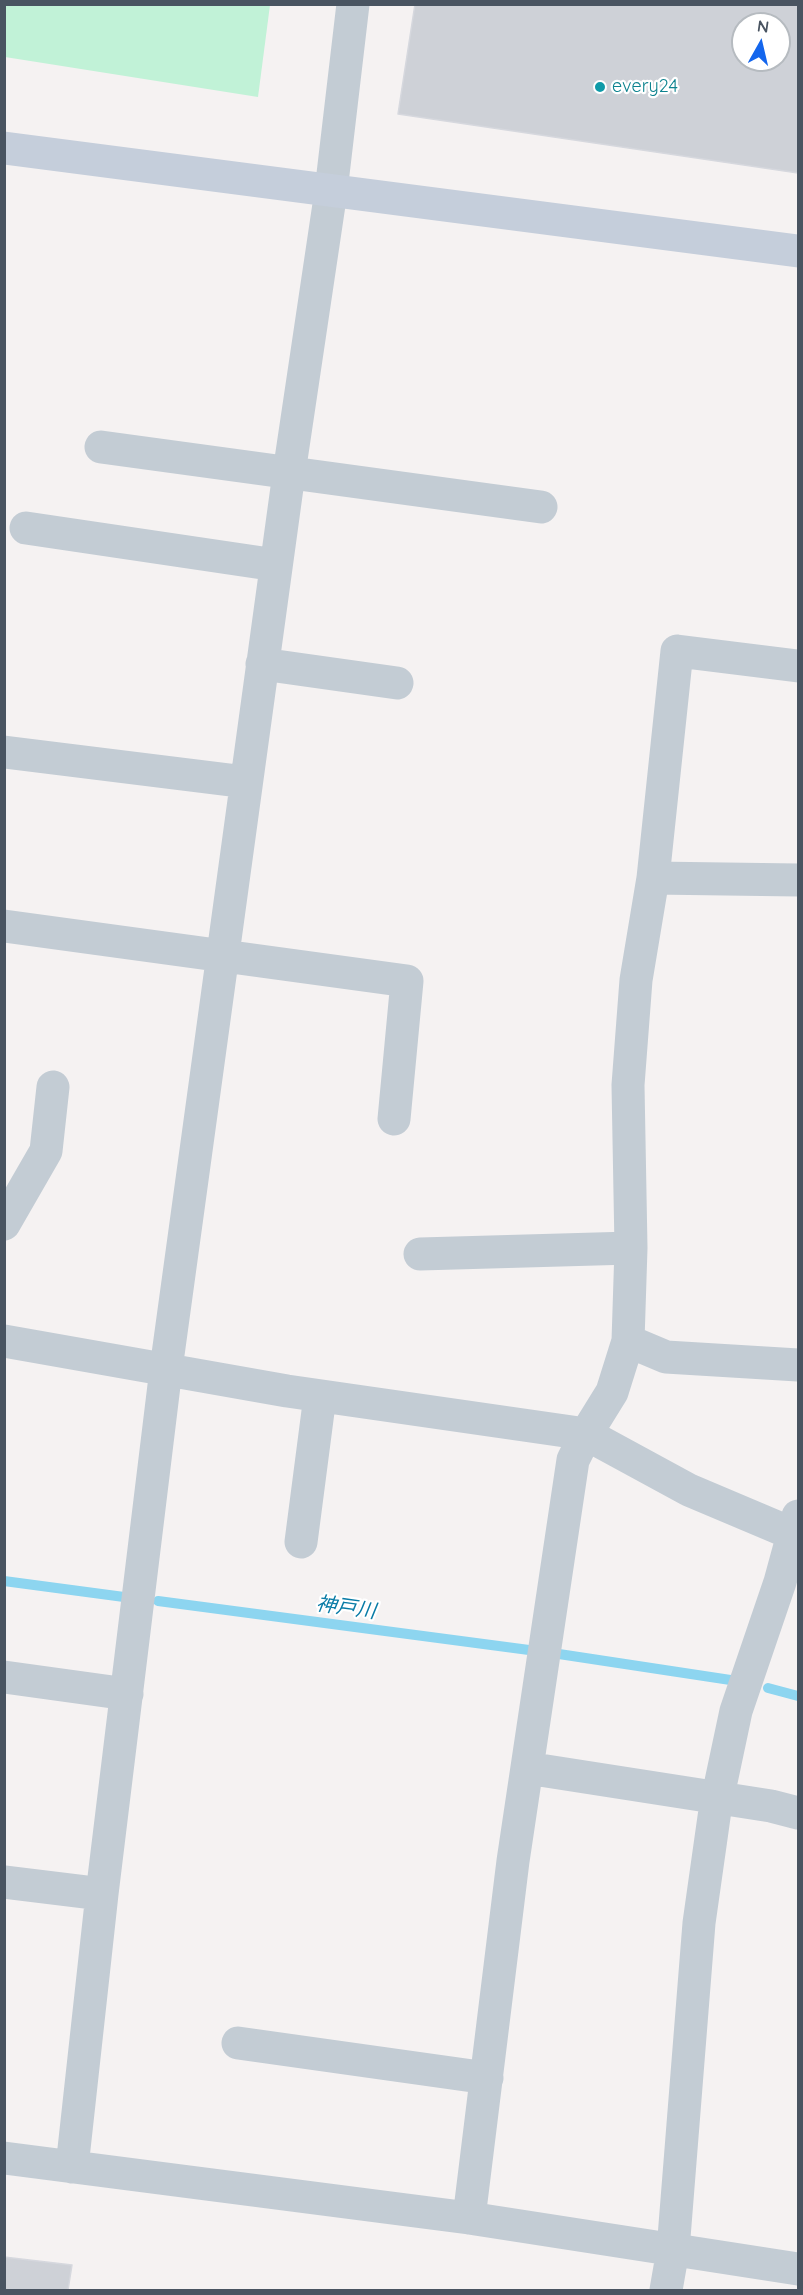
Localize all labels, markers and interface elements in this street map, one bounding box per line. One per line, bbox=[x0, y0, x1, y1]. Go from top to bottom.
north arrow bbox=[731, 12, 791, 72]
text: N bbox=[756, 15, 770, 37]
place label: every24 bbox=[612, 76, 678, 98]
marker: every24 bbox=[593, 80, 607, 94]
water label: 神戸川 bbox=[315, 1592, 377, 1624]

